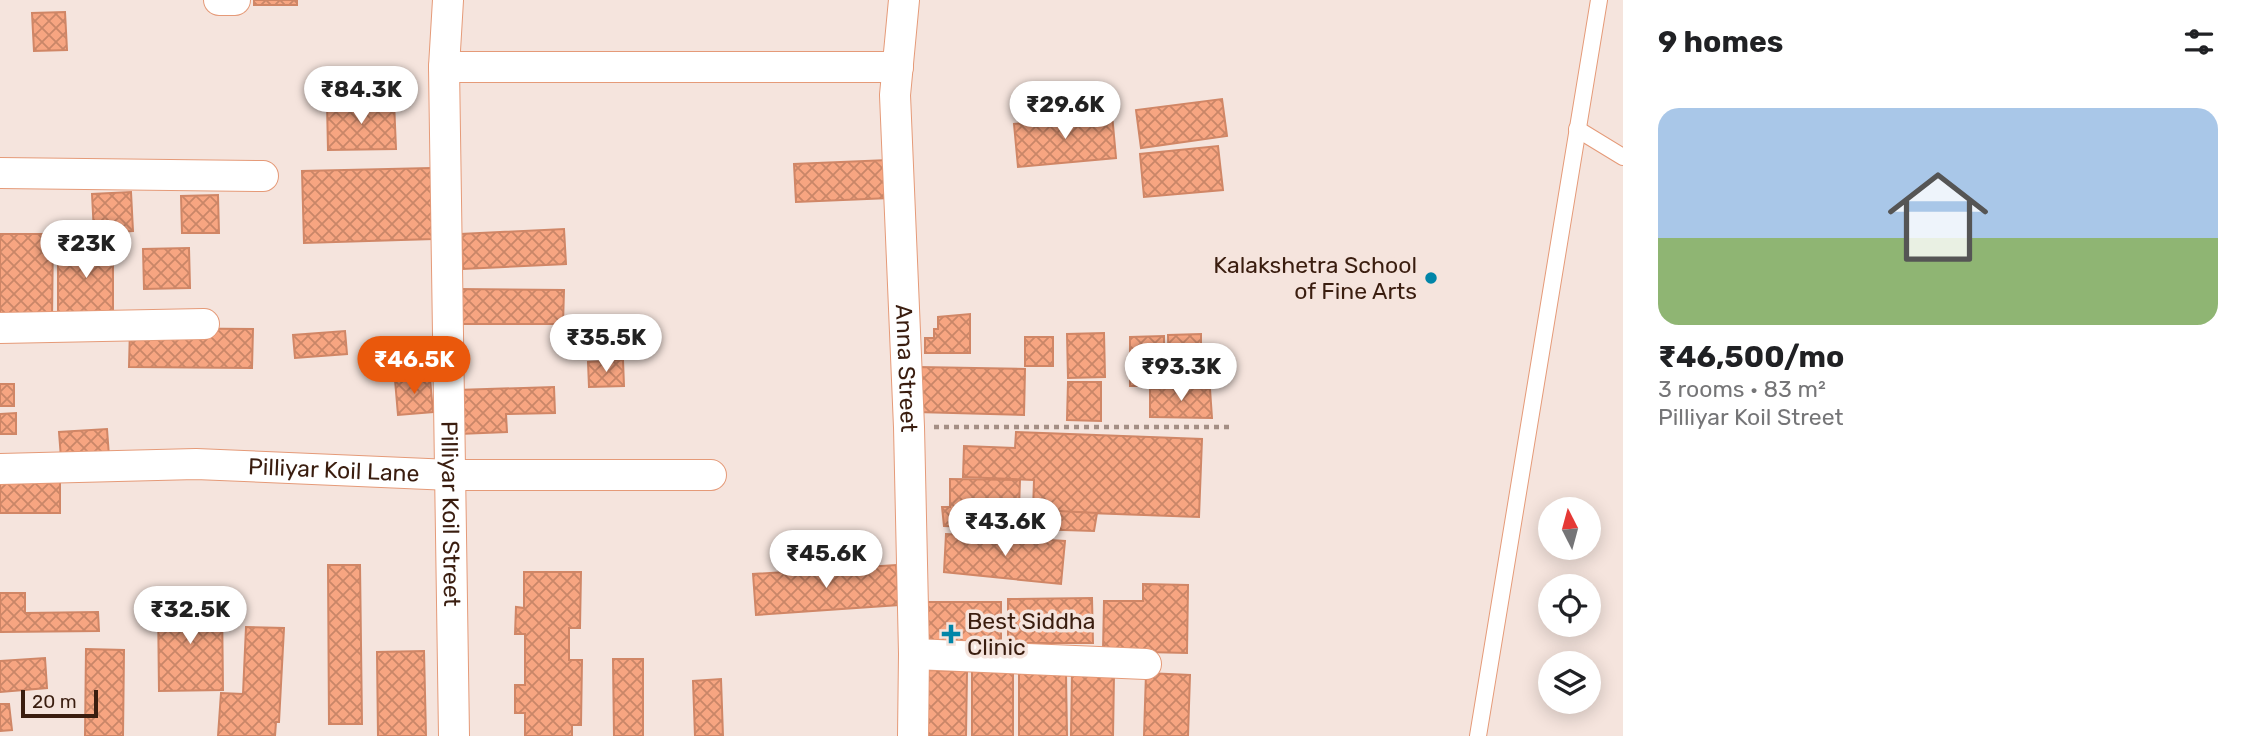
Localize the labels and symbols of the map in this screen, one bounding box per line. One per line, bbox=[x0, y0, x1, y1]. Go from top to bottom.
pin: ₹84.3K bbox=[304, 66, 418, 126]
pin: ₹29.6K bbox=[1008, 82, 1122, 141]
pin: ₹23K bbox=[45, 220, 127, 280]
place label: Kalakshetra School of Fine Arts bbox=[1213, 251, 1417, 305]
marker: Kalakshetra School of Fine Arts bbox=[1423, 270, 1439, 286]
street label: Anna Street bbox=[890, 304, 923, 433]
pin: ₹35.5K bbox=[549, 314, 663, 374]
pin: ₹46.5K bbox=[357, 336, 471, 396]
pin: ₹93.3K bbox=[1124, 344, 1238, 403]
street label: Pilliyar Koil Street bbox=[435, 421, 466, 607]
street label: Pilliyar Koil Lane bbox=[247, 452, 420, 488]
north arrow bbox=[1538, 497, 1601, 560]
pin: ₹43.6K bbox=[948, 498, 1062, 558]
pin: ₹45.6K bbox=[769, 530, 883, 590]
pin: ₹32.5K bbox=[133, 586, 247, 646]
place label: Best Siddha Clinic bbox=[967, 607, 1096, 661]
marker: Best Siddha Clinic bbox=[941, 624, 961, 644]
scale bar bbox=[21, 687, 98, 719]

